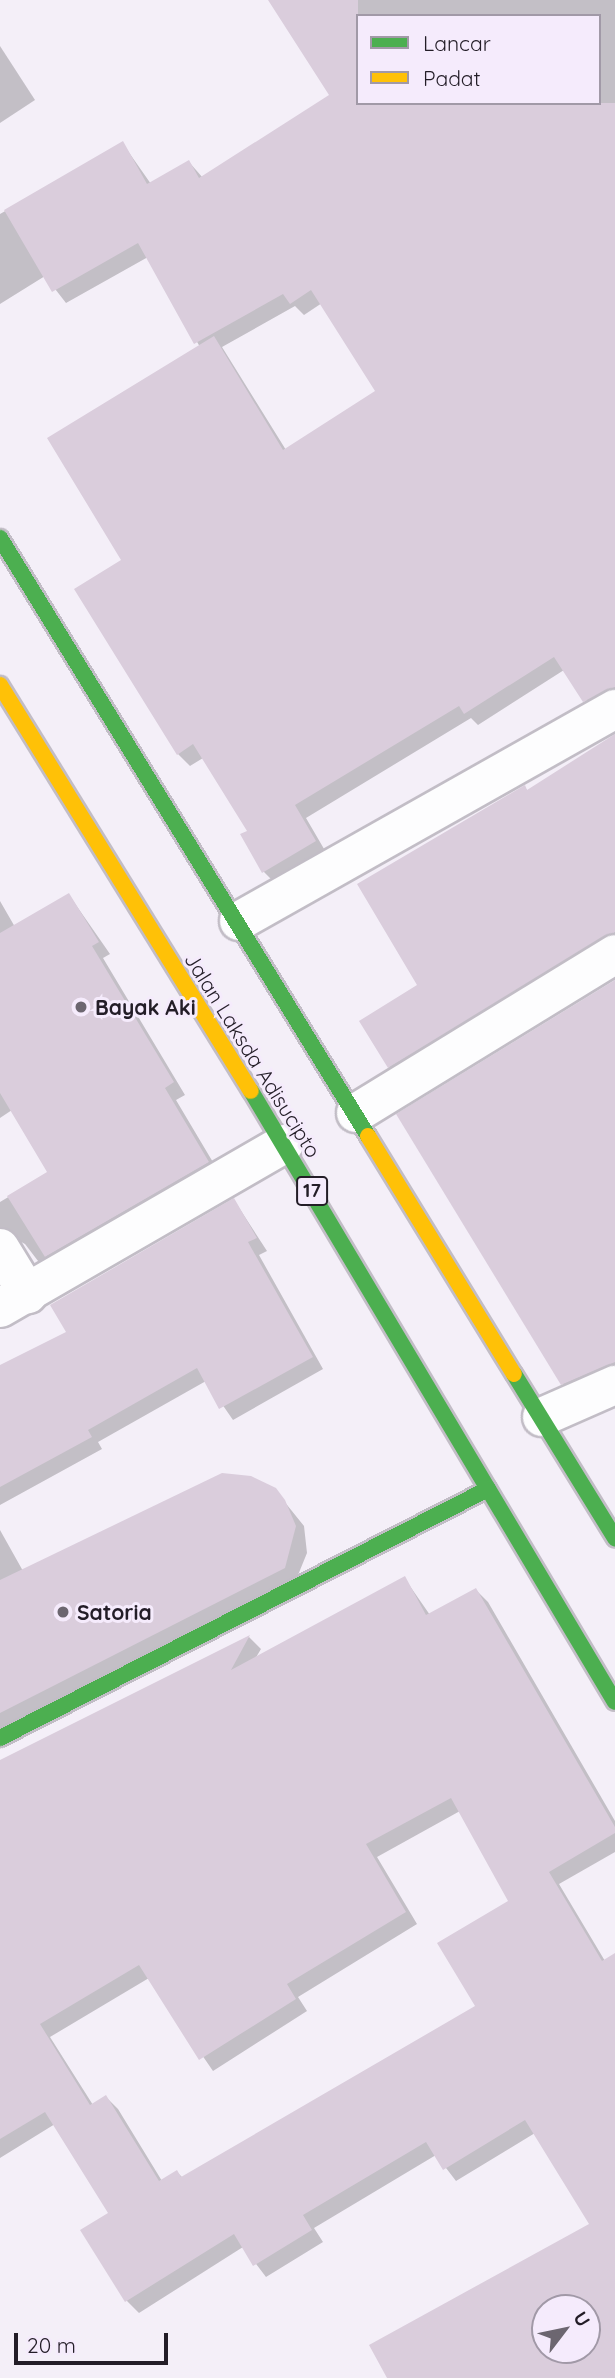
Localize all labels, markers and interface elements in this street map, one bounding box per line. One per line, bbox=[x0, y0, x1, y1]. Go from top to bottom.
legend bbox=[356, 14, 601, 105]
text: Lancar bbox=[423, 30, 491, 56]
text: Padat bbox=[423, 65, 481, 91]
street label: Jalan Laksda Adisucipto bbox=[180, 948, 326, 1162]
place label: Bayak Aki bbox=[95, 994, 196, 1020]
marker: Bayak Aki bbox=[73, 999, 89, 1015]
road number: 17 bbox=[294, 1176, 330, 1206]
place label: Satoria bbox=[77, 1599, 152, 1625]
marker: Satoria bbox=[55, 1604, 71, 1620]
north arrow bbox=[531, 2294, 601, 2364]
text: U bbox=[568, 2307, 596, 2331]
scale bar bbox=[18, 2318, 172, 2362]
text: 20 m bbox=[27, 2332, 76, 2358]

